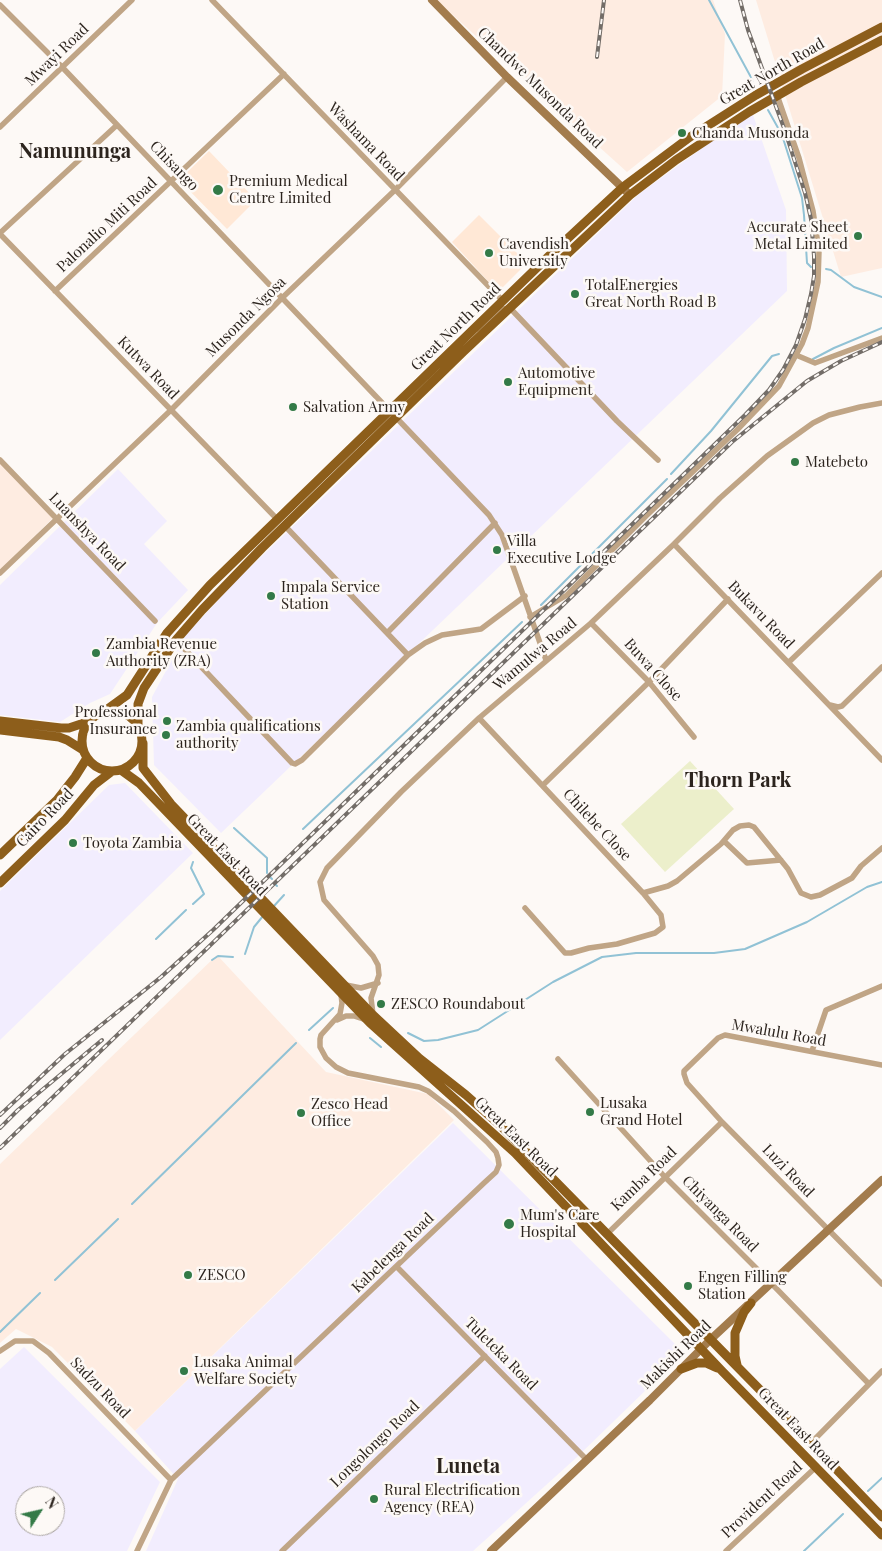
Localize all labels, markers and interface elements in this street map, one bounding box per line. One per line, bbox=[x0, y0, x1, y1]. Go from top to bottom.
street label: Mwayi Road bbox=[21, 20, 93, 90]
street label: Chandwe Musonda Road bbox=[474, 24, 606, 152]
street label: Great North Road bbox=[716, 35, 828, 109]
street label: Washama Road bbox=[324, 99, 408, 185]
place label: Chanda Musonda bbox=[692, 124, 809, 142]
marker: Chanda Musonda bbox=[676, 127, 688, 139]
street label: Chisango bbox=[146, 137, 202, 195]
district label: Namununga bbox=[19, 140, 131, 164]
place label: Premium Medical Centre Limited bbox=[229, 172, 348, 207]
street label: Palonalio Miti Road bbox=[53, 174, 161, 276]
marker: Premium Medical Centre Limited bbox=[211, 183, 225, 197]
place label: Accurate Sheet Metal Limited bbox=[747, 218, 848, 253]
marker: Accurate Sheet Metal Limited bbox=[852, 230, 864, 242]
place label: Cavendish University bbox=[499, 235, 569, 270]
marker: Cavendish University bbox=[483, 247, 495, 259]
street label: Musonda Ngosa bbox=[202, 273, 290, 361]
place label: TotalEnergies Great North Road B bbox=[585, 276, 716, 311]
street label: Great North Road bbox=[407, 279, 505, 375]
marker: TotalEnergies Great North Road B bbox=[569, 288, 581, 300]
street label: Kutwa Road bbox=[114, 333, 182, 403]
place label: Automotive Equipment bbox=[518, 364, 595, 399]
marker: Automotive Equipment bbox=[502, 376, 514, 388]
place label: Salvation Army bbox=[303, 398, 405, 416]
marker: Salvation Army bbox=[287, 401, 299, 413]
place label: Matebeto bbox=[805, 453, 868, 471]
marker: Matebeto bbox=[789, 456, 801, 468]
street label: Luanshya Road bbox=[45, 489, 129, 575]
place label: Villa Executive Lodge bbox=[507, 532, 617, 567]
marker: Villa Executive Lodge bbox=[491, 544, 503, 556]
street label: Bukavu Road bbox=[724, 577, 798, 653]
place label: Impala Service Station bbox=[281, 578, 380, 613]
marker: Impala Service Station bbox=[265, 590, 277, 602]
street label: Wamulwa Road bbox=[490, 614, 580, 694]
place label: Zambia Revenue Authority (ZRA) bbox=[106, 635, 217, 670]
street label: Buwa Close bbox=[620, 635, 686, 705]
marker: Zambia Revenue Authority (ZRA) bbox=[90, 647, 102, 659]
place label: Professional Insurance bbox=[75, 703, 157, 738]
marker: Professional Insurance bbox=[161, 715, 173, 727]
place label: Zambia qualifications authority bbox=[176, 717, 321, 752]
marker: Zambia qualifications authority bbox=[160, 729, 172, 741]
district label: Thorn Park bbox=[685, 769, 791, 793]
street label: Cairo Road bbox=[13, 785, 77, 851]
street label: Chilebe Close bbox=[559, 785, 635, 865]
street label: Great East Road bbox=[183, 810, 271, 900]
place label: Toyota Zambia bbox=[83, 834, 182, 852]
marker: Toyota Zambia bbox=[67, 837, 79, 849]
place label: ZESCO Roundabout bbox=[391, 995, 525, 1013]
marker: ZESCO Roundabout bbox=[375, 998, 387, 1010]
street label: Mwalulu Road bbox=[730, 1016, 828, 1050]
street label: Great East Road bbox=[471, 1093, 561, 1181]
place label: Lusaka Grand Hotel bbox=[600, 1094, 683, 1129]
place label: Zesco Head Office bbox=[311, 1095, 388, 1130]
marker: Lusaka Grand Hotel bbox=[584, 1106, 596, 1118]
marker: Zesco Head Office bbox=[295, 1107, 307, 1119]
street label: Luzi Road bbox=[758, 1141, 818, 1201]
street label: Kamba Road bbox=[607, 1143, 681, 1215]
street label: Chiyanga Road bbox=[678, 1172, 762, 1256]
place label: Mum's Care Hospital bbox=[520, 1206, 600, 1241]
street label: Kabelenga Road bbox=[348, 1209, 438, 1297]
marker: Mum's Care Hospital bbox=[502, 1217, 516, 1231]
place label: ZESCO bbox=[198, 1266, 246, 1284]
place label: Engen Filling Station bbox=[698, 1268, 787, 1303]
marker: ZESCO bbox=[182, 1269, 194, 1281]
marker: Engen Filling Station bbox=[682, 1280, 694, 1292]
street label: Tuleteka Road bbox=[461, 1314, 541, 1394]
street label: Makishi Road bbox=[637, 1317, 715, 1393]
place label: Lusaka Animal Welfare Society bbox=[194, 1353, 297, 1388]
street label: Sadzu Road bbox=[66, 1354, 134, 1422]
marker: Lusaka Animal Welfare Society bbox=[178, 1365, 190, 1377]
street label: Great East Road bbox=[754, 1384, 842, 1474]
street label: Longolongo Road bbox=[327, 1397, 423, 1491]
district label: Luneta bbox=[436, 1455, 500, 1479]
street label: Provident Road bbox=[718, 1458, 806, 1542]
place label: Rural Electrification Agency (REA) bbox=[384, 1481, 520, 1516]
north arrow bbox=[15, 1486, 65, 1536]
text: N bbox=[41, 1493, 63, 1512]
marker: Rural Electrification Agency (REA) bbox=[368, 1493, 380, 1505]

